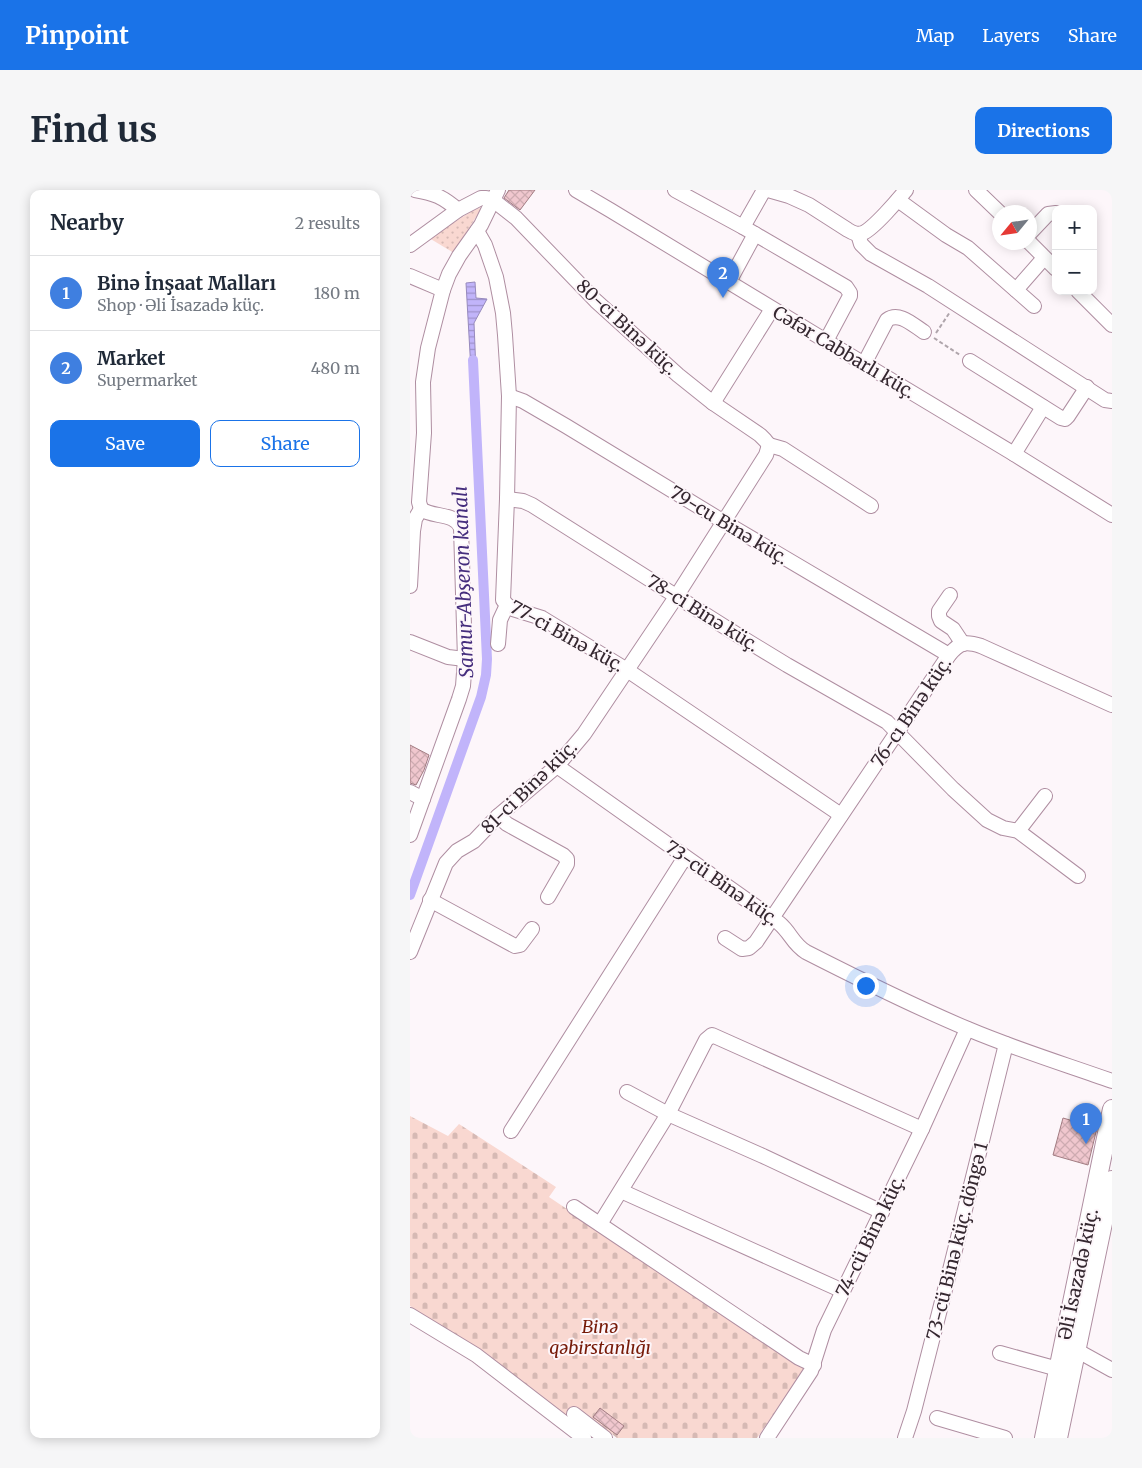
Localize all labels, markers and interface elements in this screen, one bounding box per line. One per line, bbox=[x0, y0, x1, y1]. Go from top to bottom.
text: Pinpoint bbox=[25, 20, 129, 51]
text: Map bbox=[916, 24, 954, 47]
text: Layers bbox=[982, 24, 1040, 47]
text: Share bbox=[1068, 24, 1117, 47]
button: Directions bbox=[975, 107, 1112, 154]
text: Find us bbox=[30, 108, 157, 152]
north arrow bbox=[992, 205, 1037, 250]
map controls bbox=[1052, 205, 1097, 295]
button: + bbox=[1052, 205, 1097, 250]
text: Nearby bbox=[50, 209, 124, 236]
text: 2 results bbox=[295, 213, 360, 233]
button: − bbox=[1052, 250, 1097, 295]
pin: 2 bbox=[707, 257, 739, 298]
text: Binə İnşaat Malları bbox=[97, 271, 276, 295]
street label: 80-ci Binə küç. bbox=[572, 274, 682, 380]
text: 1 bbox=[62, 283, 70, 303]
text: 180 m bbox=[314, 283, 360, 303]
text: Shop · Əli İsazadə küç. bbox=[97, 295, 264, 315]
street label: Cəfər Cabbarlı küç. bbox=[769, 300, 919, 404]
text: Market bbox=[97, 346, 165, 370]
text: 2 bbox=[61, 358, 71, 378]
text: 480 m bbox=[311, 358, 360, 378]
text: Supermarket bbox=[97, 370, 198, 390]
button: Save bbox=[50, 420, 200, 467]
button: Share bbox=[210, 420, 360, 467]
street label: 79-cu Binə küç. bbox=[666, 481, 792, 569]
water label: Samur-Abşeron kanalı bbox=[448, 486, 478, 678]
street label: 78-ci Binə küç. bbox=[643, 569, 763, 657]
street label: 77-ci Binə küç. bbox=[506, 595, 628, 677]
street label: 76-cı Binə küç. bbox=[866, 653, 956, 771]
street label: 81-ci Binə küç. bbox=[476, 735, 582, 839]
street label: 73-cü Binə küç. bbox=[661, 835, 783, 931]
your location bbox=[853, 973, 879, 999]
pin: 1 bbox=[1070, 1103, 1102, 1144]
street label: 73-cü Binə küç. döngə 1 bbox=[921, 1140, 993, 1342]
street label: 74-cü Binə küç. bbox=[831, 1171, 909, 1301]
street label: Əli İsazadə küç. bbox=[1053, 1206, 1103, 1342]
park label: Binə qəbirstanlığı bbox=[549, 1315, 651, 1359]

